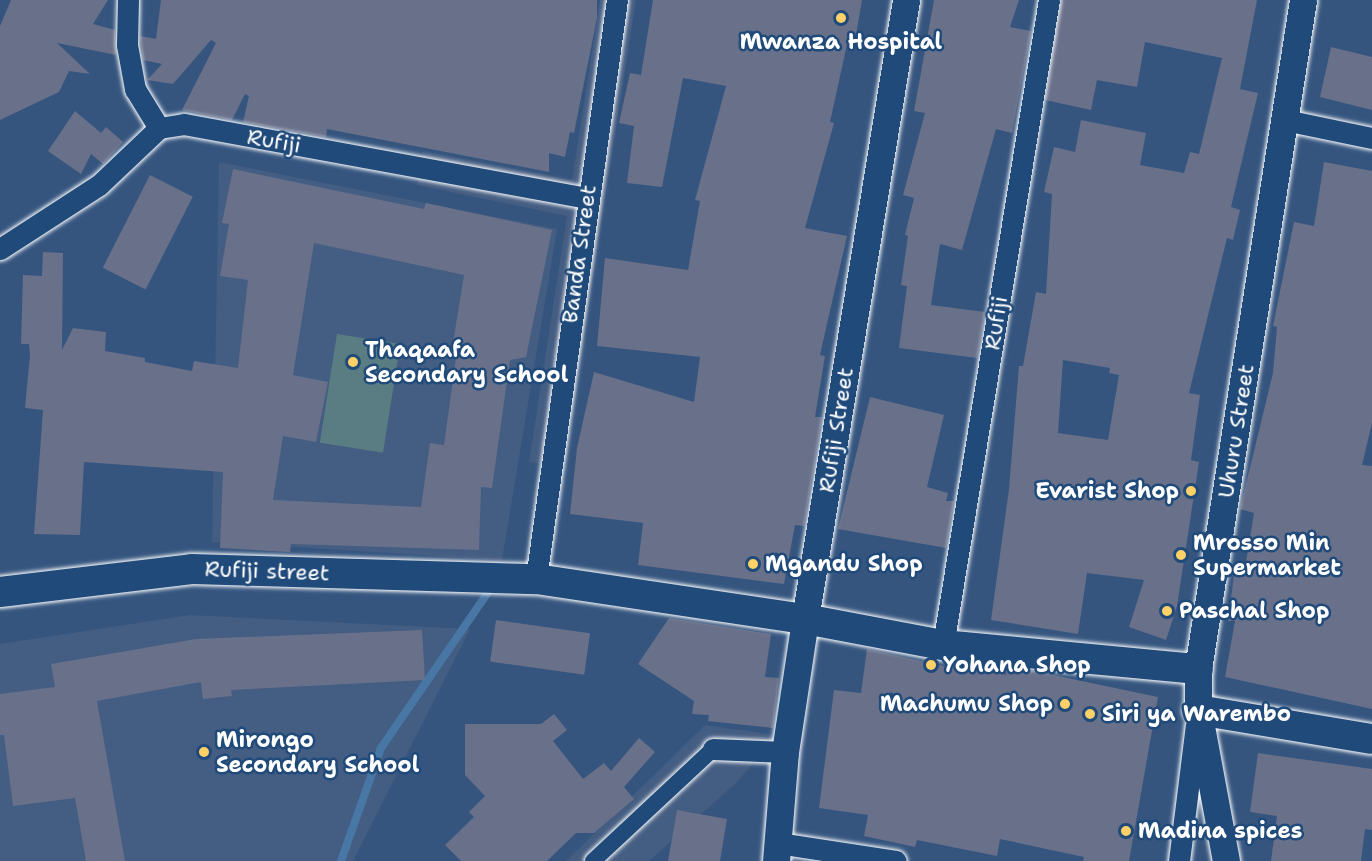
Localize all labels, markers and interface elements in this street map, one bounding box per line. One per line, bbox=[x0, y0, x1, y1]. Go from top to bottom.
marker: Mwanza Hospital bbox=[832, 9, 850, 27]
place label: Mwanza Hospital bbox=[740, 29, 942, 55]
street label: Rufiji bbox=[245, 123, 303, 159]
street label: Banda Street bbox=[556, 183, 602, 325]
street label: Rufiji bbox=[979, 294, 1013, 352]
place label: Thaqaafa Secondary School bbox=[365, 336, 568, 388]
marker: Thaqaafa Secondary School bbox=[346, 355, 360, 369]
street label: Uhuru Street bbox=[1212, 362, 1260, 500]
street label: Rufiji Street bbox=[813, 366, 859, 494]
place label: Evarist Shop bbox=[1035, 478, 1179, 504]
marker: Evarist Shop bbox=[1184, 484, 1198, 498]
place label: Mrosso Min Supermarket bbox=[1193, 529, 1341, 580]
marker: Mrosso Min Supermarket bbox=[1174, 548, 1188, 562]
place label: Mgandu Shop bbox=[765, 551, 923, 577]
street label: Rufiji street bbox=[204, 556, 330, 586]
marker: Mgandu Shop bbox=[746, 557, 760, 571]
place label: Paschal Shop bbox=[1179, 598, 1329, 624]
marker: Paschal Shop bbox=[1160, 604, 1174, 618]
place label: Yohana Shop bbox=[943, 652, 1091, 678]
marker: Yohana Shop bbox=[924, 658, 938, 672]
place label: Machumu Shop bbox=[880, 691, 1053, 717]
marker: Machumu Shop bbox=[1058, 697, 1072, 711]
place label: Siri ya Warembo bbox=[1102, 701, 1291, 727]
marker: Siri ya Warembo bbox=[1083, 707, 1097, 721]
place label: Mirongo Secondary School bbox=[216, 726, 419, 778]
marker: Mirongo Secondary School bbox=[197, 745, 211, 759]
place label: Madina spices bbox=[1138, 818, 1302, 844]
marker: Madina spices bbox=[1119, 824, 1133, 838]

